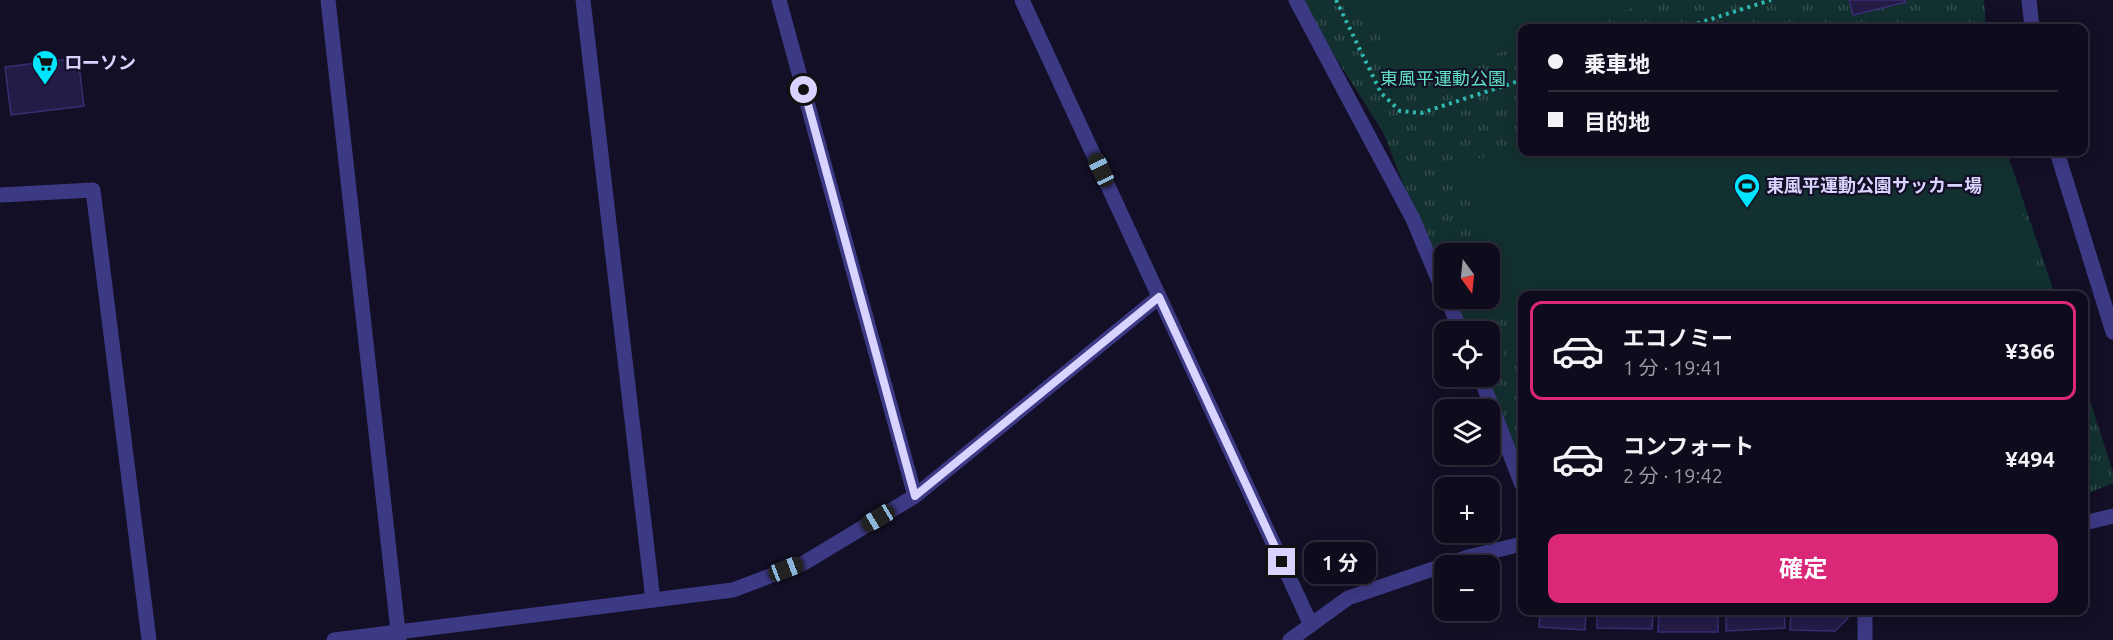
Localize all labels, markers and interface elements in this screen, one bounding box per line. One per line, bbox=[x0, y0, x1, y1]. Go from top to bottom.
supermarket icon: ローソン bbox=[30, 48, 60, 86]
text: 乗車地 bbox=[1584, 51, 1650, 76]
place label: ローソン bbox=[64, 52, 136, 72]
park label: 東風平運動公園 bbox=[1380, 68, 1506, 88]
route start bbox=[790, 76, 817, 103]
text: 目的地 bbox=[1584, 109, 1650, 134]
car bbox=[1085, 150, 1117, 190]
sports icon: 東風平運動公園サッカー場 bbox=[1732, 171, 1762, 209]
place label: 東風平運動公園サッカー場 bbox=[1766, 175, 1982, 195]
north arrow bbox=[1434, 243, 1500, 309]
map controls bbox=[1434, 243, 1500, 621]
button: locate bbox=[1434, 321, 1500, 387]
icon: car bbox=[1551, 324, 1605, 378]
text: エコノミー bbox=[1623, 325, 1733, 350]
text: ¥366 bbox=[2005, 338, 2055, 363]
text: 1 分 · 19:41 bbox=[1623, 356, 1723, 379]
button: layers bbox=[1434, 399, 1500, 465]
icon: car bbox=[1551, 432, 1605, 486]
text: コンフォート bbox=[1623, 433, 1754, 458]
text: ¥494 bbox=[2005, 446, 2055, 471]
text: 2 分 · 19:42 bbox=[1623, 464, 1723, 487]
button: + bbox=[1434, 477, 1500, 543]
car bbox=[858, 501, 898, 535]
button: 確定 bbox=[1548, 534, 2058, 603]
callout: 1 分 bbox=[1303, 541, 1375, 583]
route end bbox=[1268, 548, 1295, 575]
text: 1 分 bbox=[1322, 551, 1358, 574]
car bbox=[766, 554, 806, 584]
button: − bbox=[1434, 555, 1500, 621]

